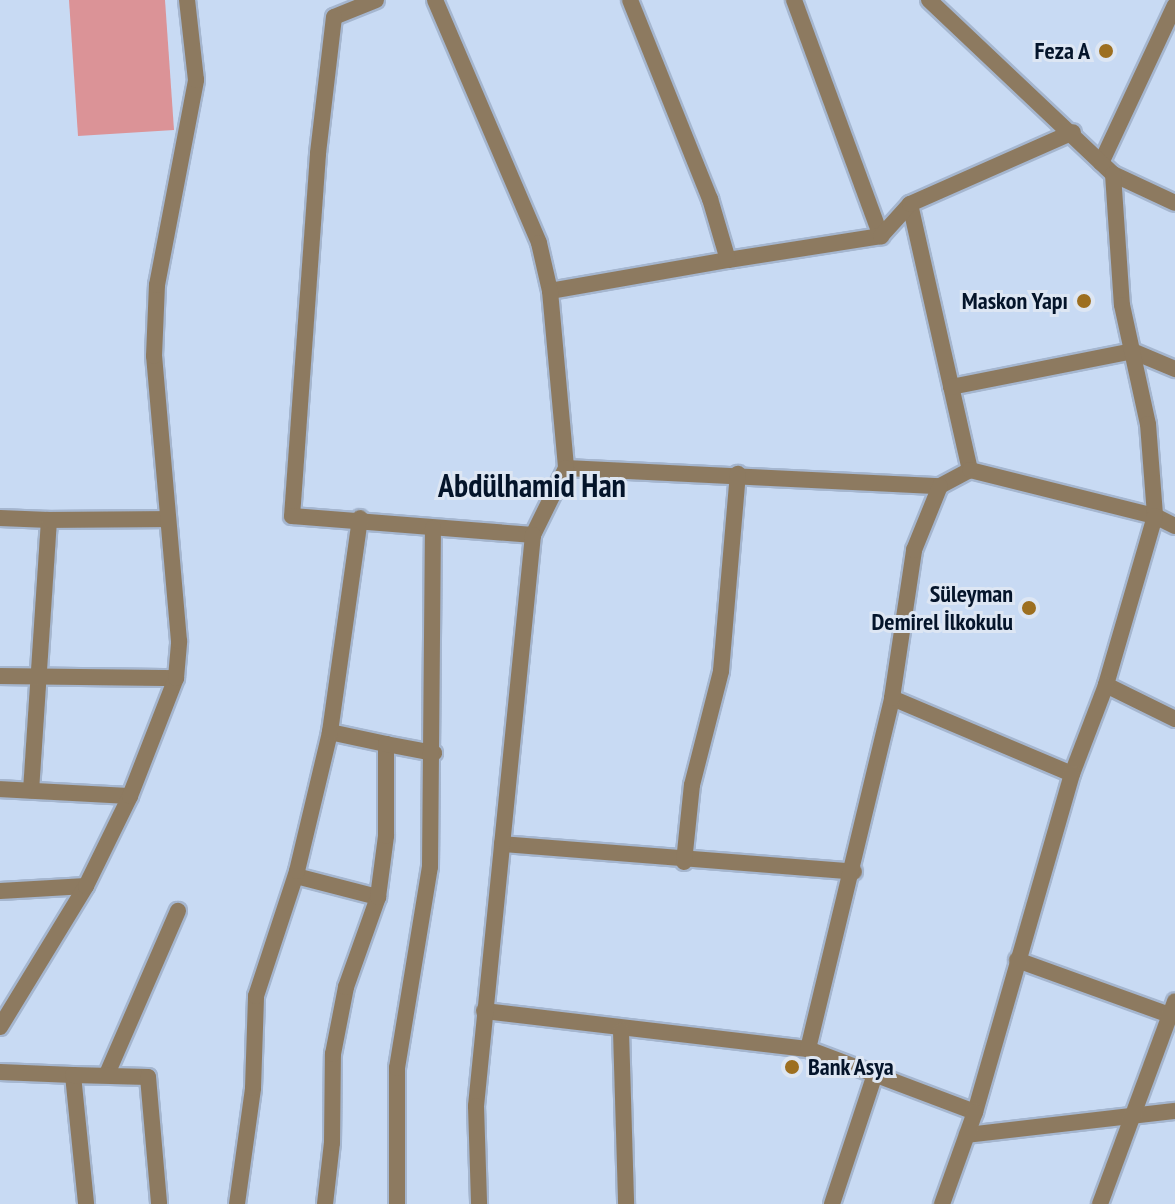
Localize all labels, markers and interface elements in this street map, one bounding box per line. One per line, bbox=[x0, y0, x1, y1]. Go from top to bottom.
place label: Feza A bbox=[1034, 37, 1090, 65]
marker: Feza A bbox=[1097, 42, 1115, 60]
place label: Maskon Yapı bbox=[961, 287, 1068, 315]
marker: Maskon Yapı bbox=[1075, 292, 1093, 310]
district label: Abdülhamid Han bbox=[438, 466, 626, 504]
place label: Süleyman Demirel İlkokulu bbox=[872, 580, 1013, 636]
marker: Süleyman Demirel İlkokulu bbox=[1020, 599, 1038, 617]
place label: Bank Asya bbox=[808, 1053, 895, 1081]
marker: Bank Asya bbox=[783, 1058, 801, 1076]

